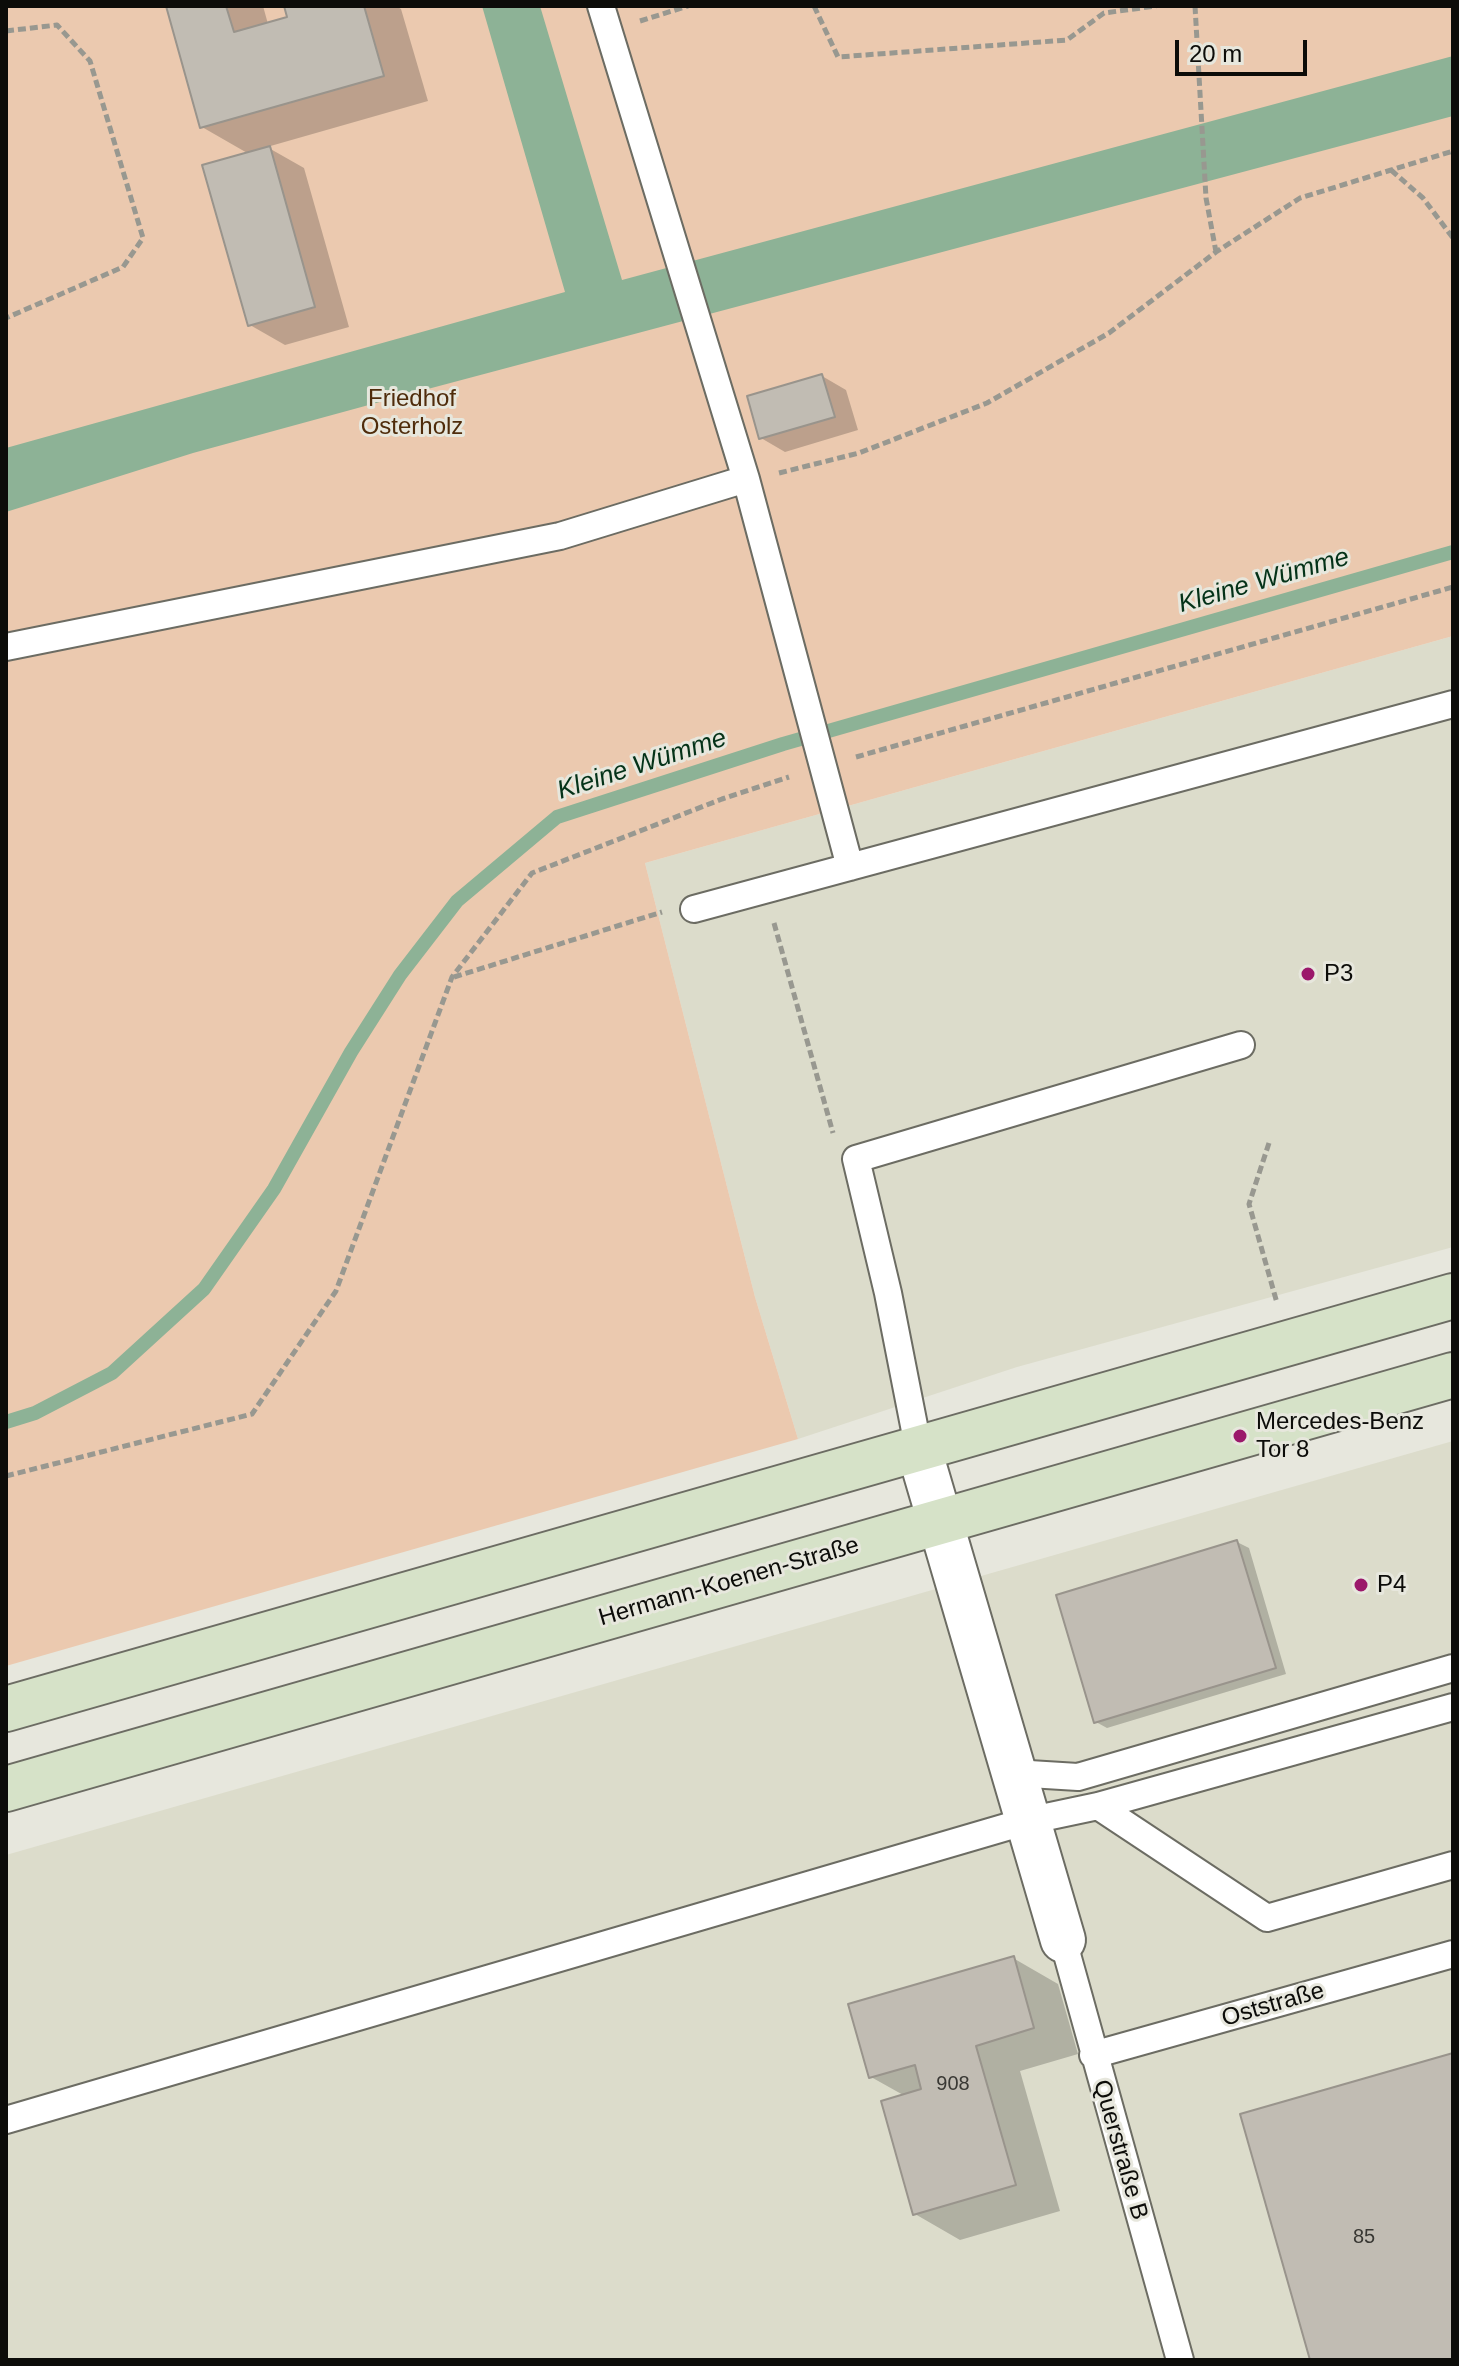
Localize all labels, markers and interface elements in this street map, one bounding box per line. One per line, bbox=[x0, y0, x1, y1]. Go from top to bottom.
scale bar bbox=[1179, 24, 1311, 74]
text: 20 m bbox=[1189, 40, 1242, 67]
park label: Friedhof Osterholz bbox=[361, 385, 463, 441]
water label: Kleine Wümme bbox=[1175, 542, 1353, 620]
water label: Kleine Wümme bbox=[553, 723, 731, 807]
place label: P3 bbox=[1324, 960, 1353, 988]
marker: P3 bbox=[1299, 965, 1317, 983]
place label: Mercedes-Benz Tor 8 bbox=[1256, 1408, 1424, 1464]
marker: Mercedes-Benz Tor 8 bbox=[1231, 1427, 1249, 1445]
street label: Hermann-Koenen-Straße bbox=[596, 1531, 862, 1633]
place label: P4 bbox=[1377, 1571, 1406, 1599]
marker: P4 bbox=[1352, 1576, 1370, 1594]
street label: Oststraße bbox=[1218, 1977, 1328, 2033]
house number: 908 bbox=[936, 2072, 970, 2096]
street label: Querstraße B bbox=[1086, 2077, 1154, 2223]
house number: 85 bbox=[1353, 2225, 1375, 2249]

